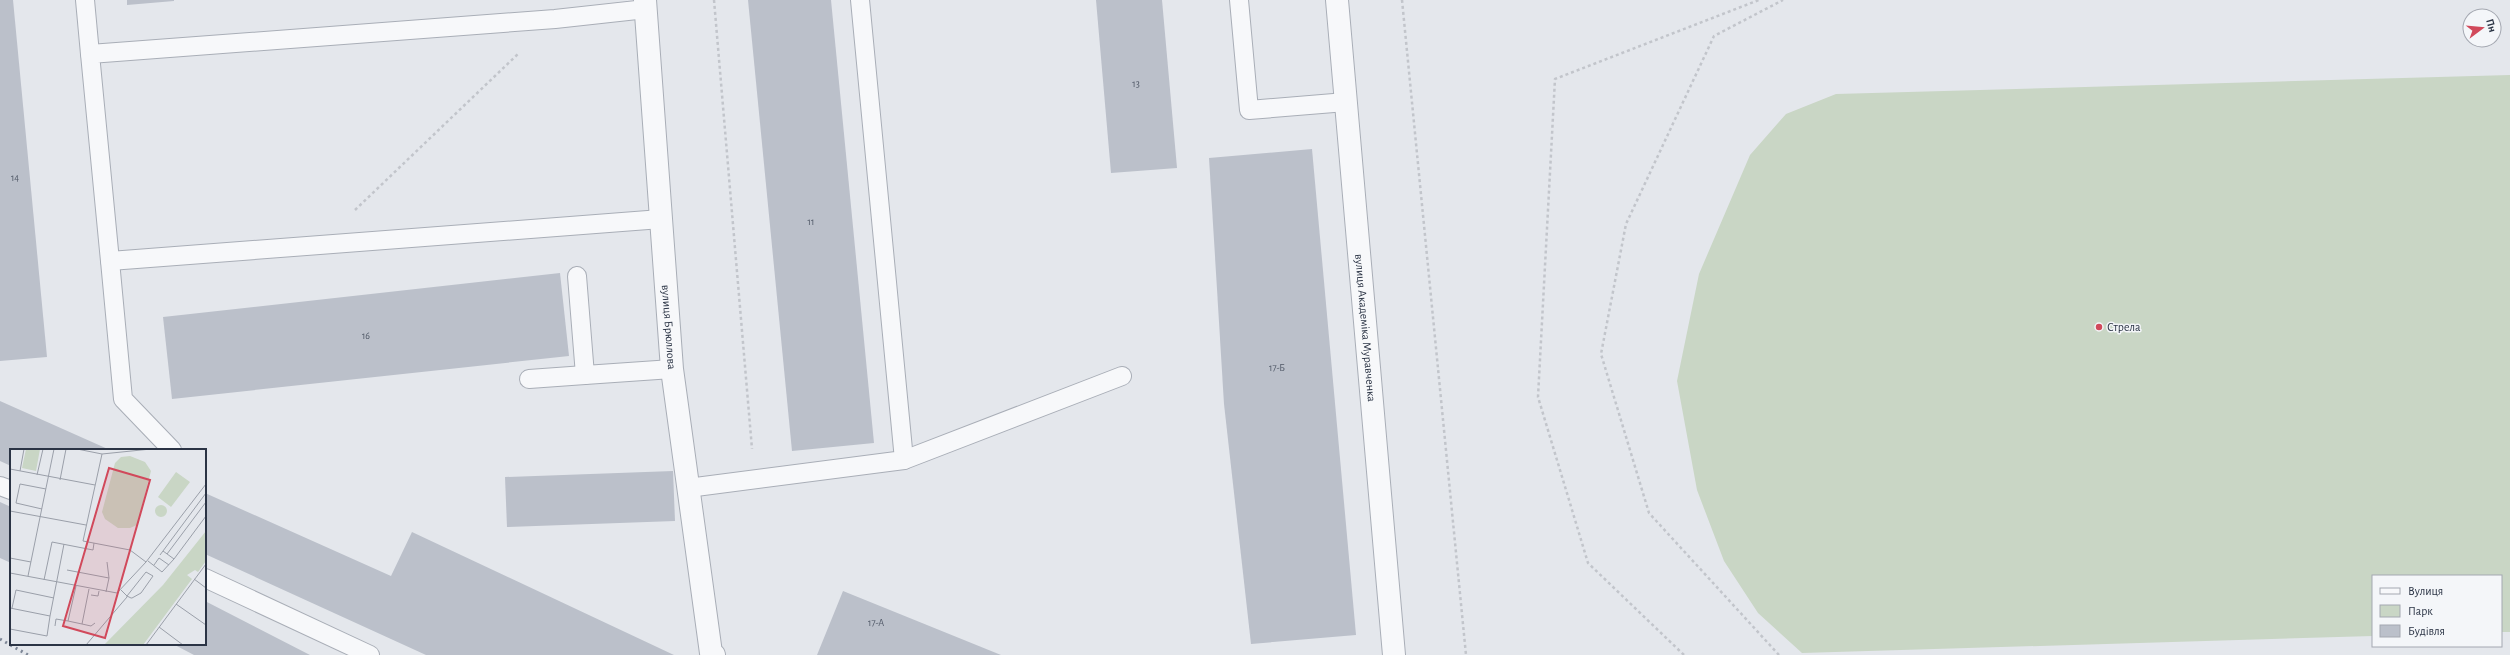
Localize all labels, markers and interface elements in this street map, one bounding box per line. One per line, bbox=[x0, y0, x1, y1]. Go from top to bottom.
north arrow bbox=[2462, 8, 2502, 48]
text: Пн bbox=[2484, 17, 2498, 33]
house number: 13 bbox=[1132, 79, 1140, 89]
house number: 14 bbox=[11, 173, 19, 183]
house number: 11 bbox=[808, 217, 814, 227]
street label: вулиця Академіка Муравченка bbox=[1353, 253, 1378, 403]
street label: вулиця Брюллова bbox=[659, 284, 678, 370]
place label: Стрела bbox=[2107, 321, 2141, 333]
marker: Стрела bbox=[2094, 322, 2104, 332]
house number: 16 bbox=[362, 331, 370, 341]
house number: 17-Б bbox=[1269, 363, 1285, 373]
inset map bbox=[10, 449, 206, 645]
legend bbox=[2372, 575, 2502, 647]
text: Вулиця bbox=[2408, 585, 2443, 598]
text: Парк bbox=[2408, 605, 2433, 617]
house number: 17-А bbox=[868, 618, 884, 628]
text: Будівля bbox=[2408, 625, 2445, 638]

